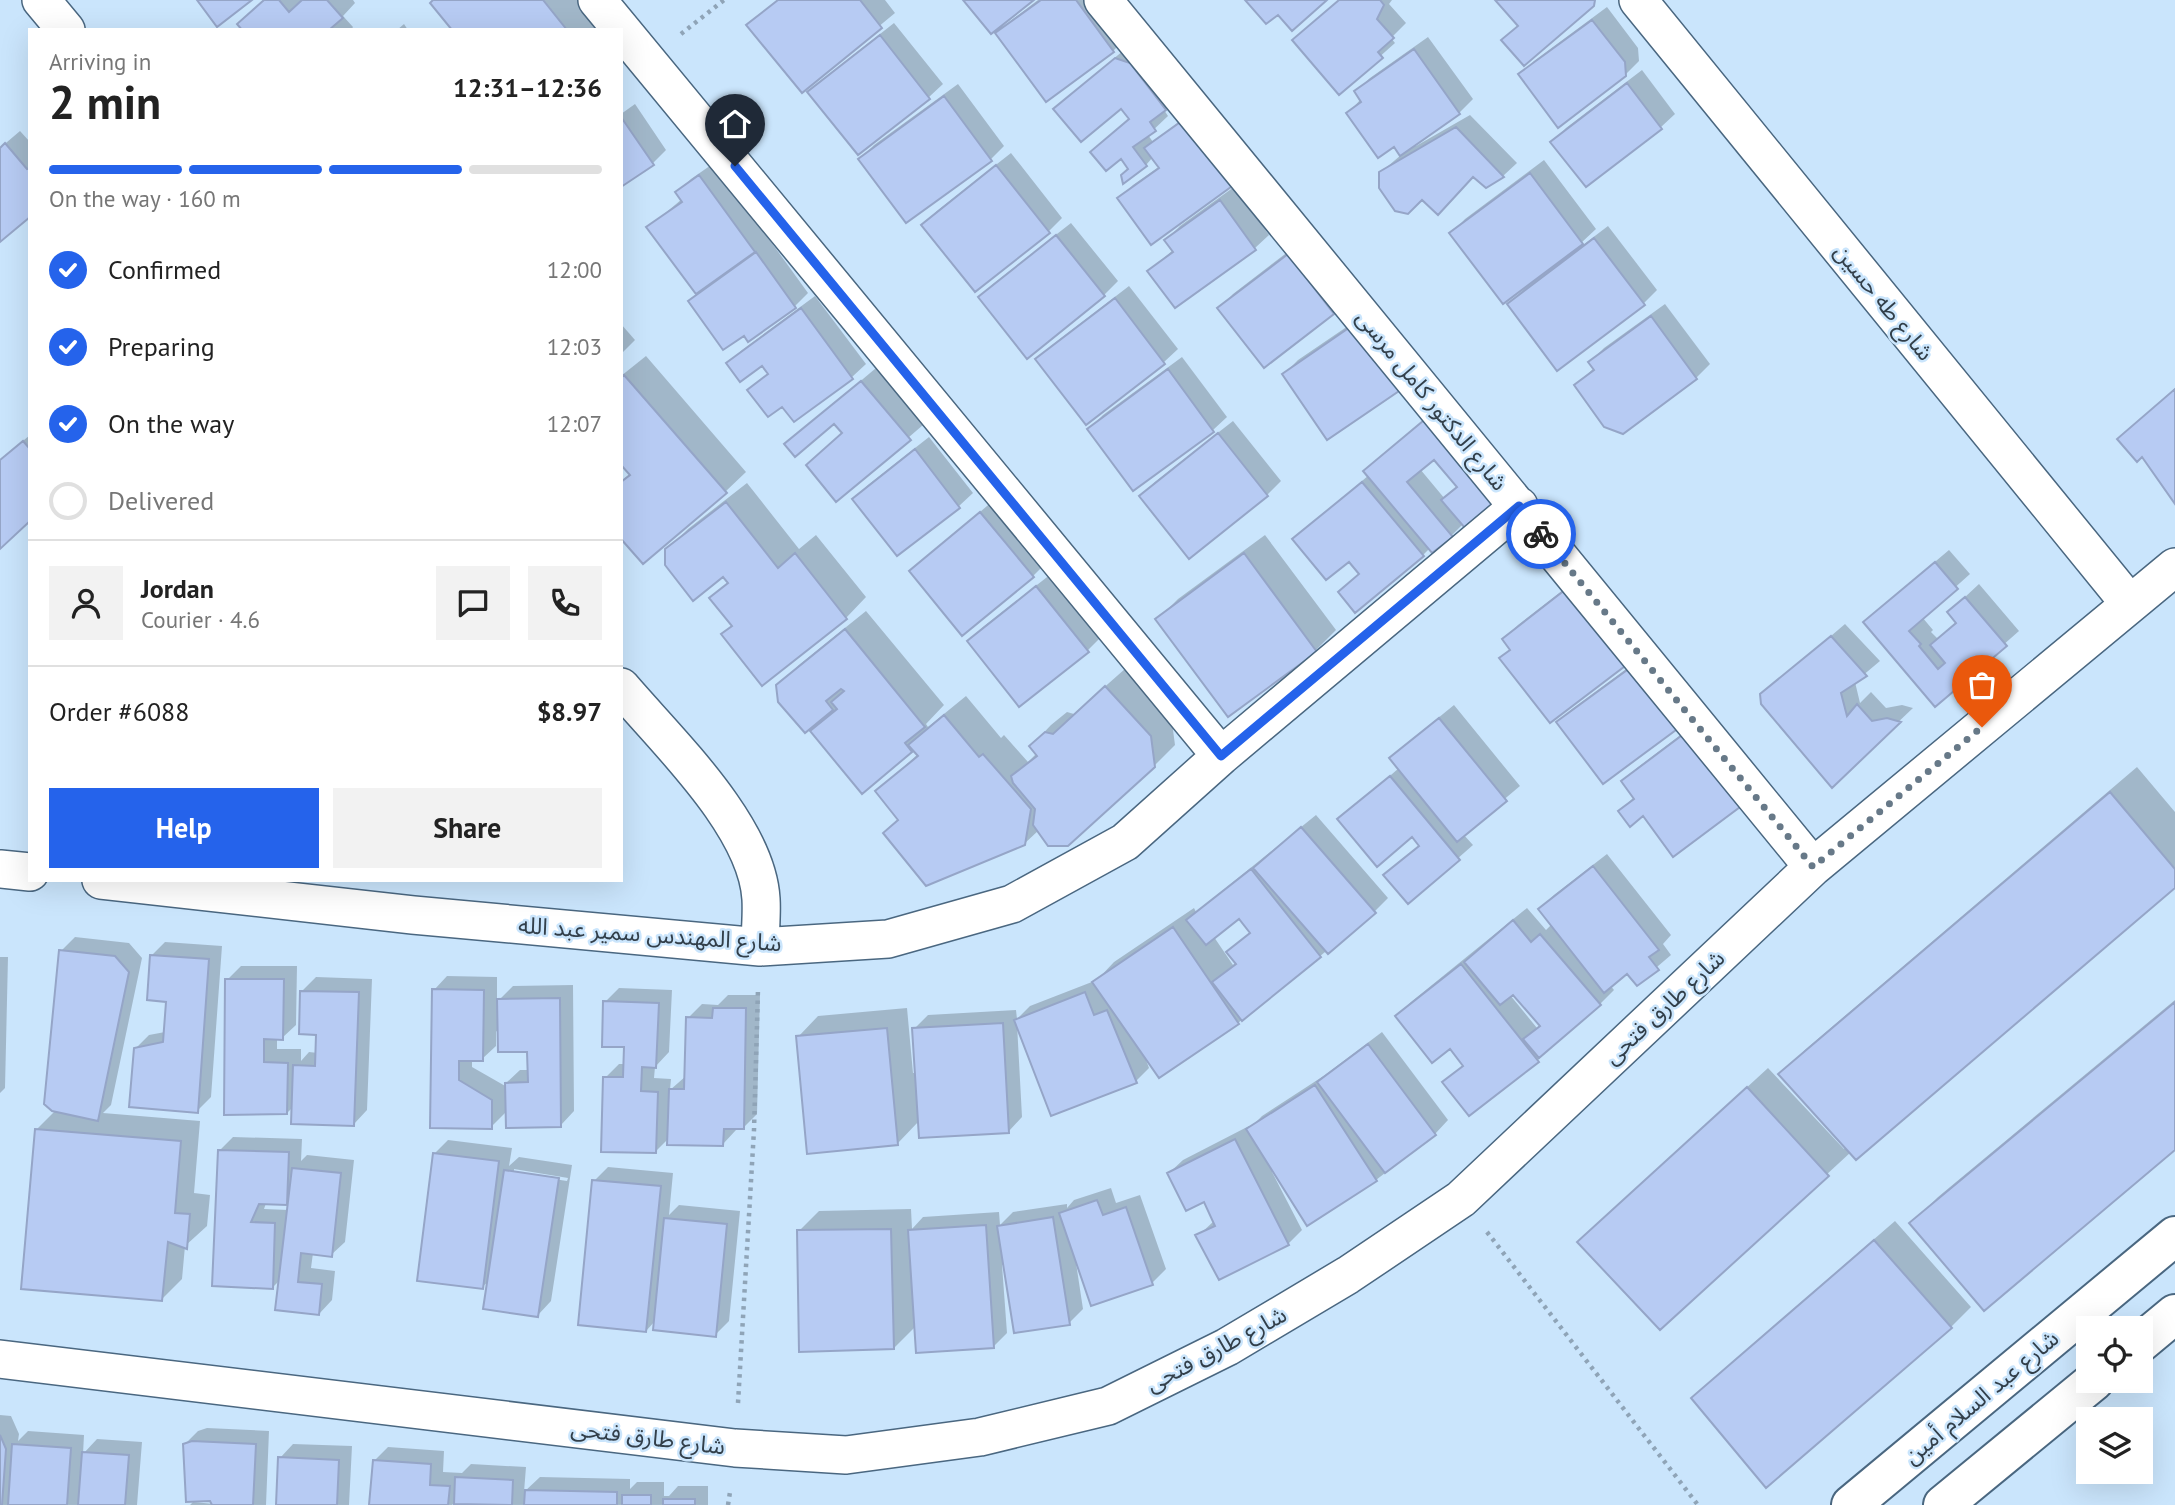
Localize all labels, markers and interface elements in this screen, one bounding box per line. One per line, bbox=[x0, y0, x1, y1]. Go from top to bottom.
text: Arriving in bbox=[49, 47, 151, 76]
text: 12:31–12:36 bbox=[453, 71, 602, 104]
text: 2 min bbox=[49, 72, 161, 132]
pin bbox=[705, 94, 765, 166]
icon: home bbox=[716, 105, 754, 143]
text: On the way · 160 m bbox=[49, 184, 241, 213]
street label: شارع طه حسين bbox=[1826, 237, 1940, 368]
icon: check bbox=[49, 251, 87, 289]
text: Confirmed bbox=[108, 253, 221, 286]
text: 12:00 bbox=[547, 255, 602, 284]
street label: شارع الدكتور كامل مرسى bbox=[1348, 303, 1514, 498]
icon: check bbox=[49, 328, 87, 366]
text: Preparing bbox=[108, 330, 215, 363]
text: 12:03 bbox=[547, 332, 602, 361]
icon: check bbox=[49, 405, 87, 443]
text: On the way bbox=[108, 407, 234, 440]
text: 12:07 bbox=[547, 409, 602, 438]
text: Delivered bbox=[108, 484, 214, 517]
courier bbox=[1506, 499, 1576, 569]
icon: bike bbox=[1522, 515, 1560, 553]
button: person bbox=[49, 566, 123, 640]
button: chat bbox=[436, 566, 510, 640]
button: phone bbox=[528, 566, 602, 640]
text: Jordan bbox=[141, 572, 214, 605]
text: Courier · 4.6 bbox=[141, 605, 260, 634]
pin bbox=[1952, 655, 2012, 727]
icon: bag bbox=[1963, 666, 2001, 704]
text: Order #6088 bbox=[49, 695, 189, 728]
text: $8.97 bbox=[537, 695, 602, 728]
button: Help bbox=[49, 788, 319, 868]
button: Share bbox=[333, 788, 602, 868]
street label: شارع المهندس سمير عبد الله bbox=[517, 910, 783, 960]
street label: شارع طارق فتحى bbox=[1597, 943, 1732, 1072]
street label: شارع طارق فتحى bbox=[1140, 1299, 1293, 1400]
map controls bbox=[2076, 1316, 2153, 1484]
button: locate bbox=[2076, 1316, 2153, 1393]
street label: شارع عبد السلام أمين bbox=[1897, 1323, 2067, 1473]
button: layers bbox=[2076, 1407, 2153, 1484]
street label: شارع طارق فتحى bbox=[569, 1413, 727, 1463]

